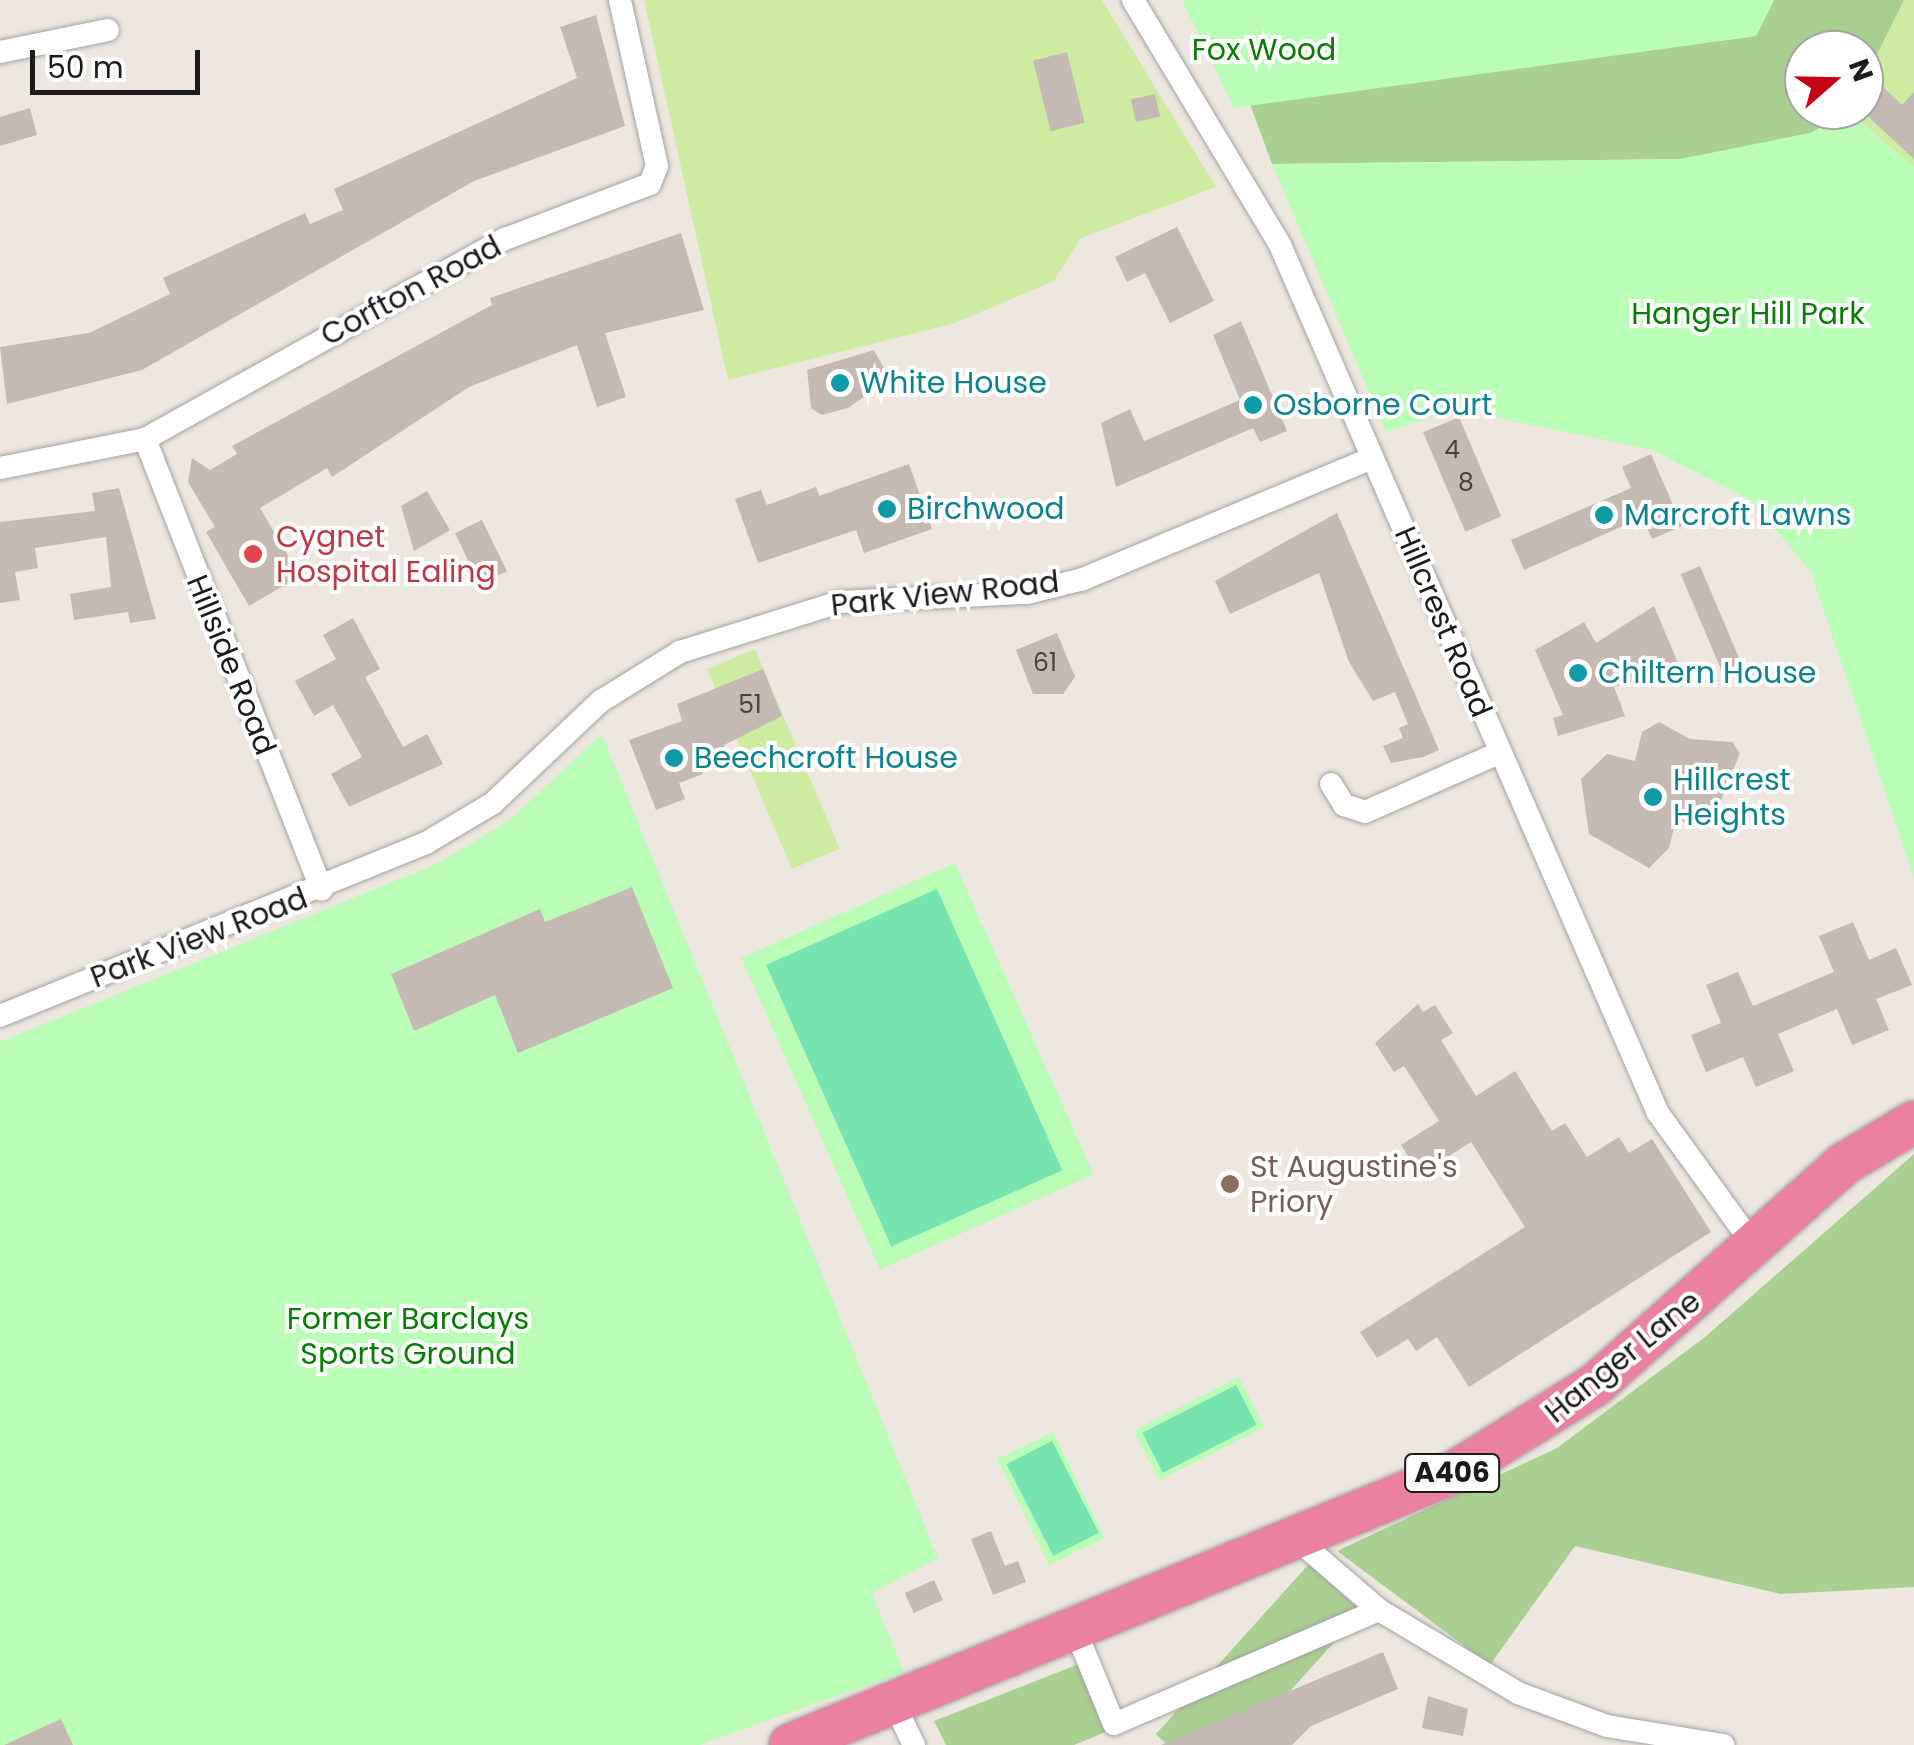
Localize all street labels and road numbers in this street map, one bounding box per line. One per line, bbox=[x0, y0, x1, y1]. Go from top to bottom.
street label: Corfton Road bbox=[315, 228, 507, 354]
street label: Hillcrest Road bbox=[1387, 521, 1499, 723]
street label: Park View Road bbox=[829, 564, 1061, 624]
street label: Hillside Road bbox=[179, 570, 283, 760]
street label: Park View Road bbox=[86, 880, 312, 996]
street label: Hanger Lane bbox=[1538, 1283, 1708, 1431]
road number: A406 bbox=[1402, 1450, 1502, 1496]

